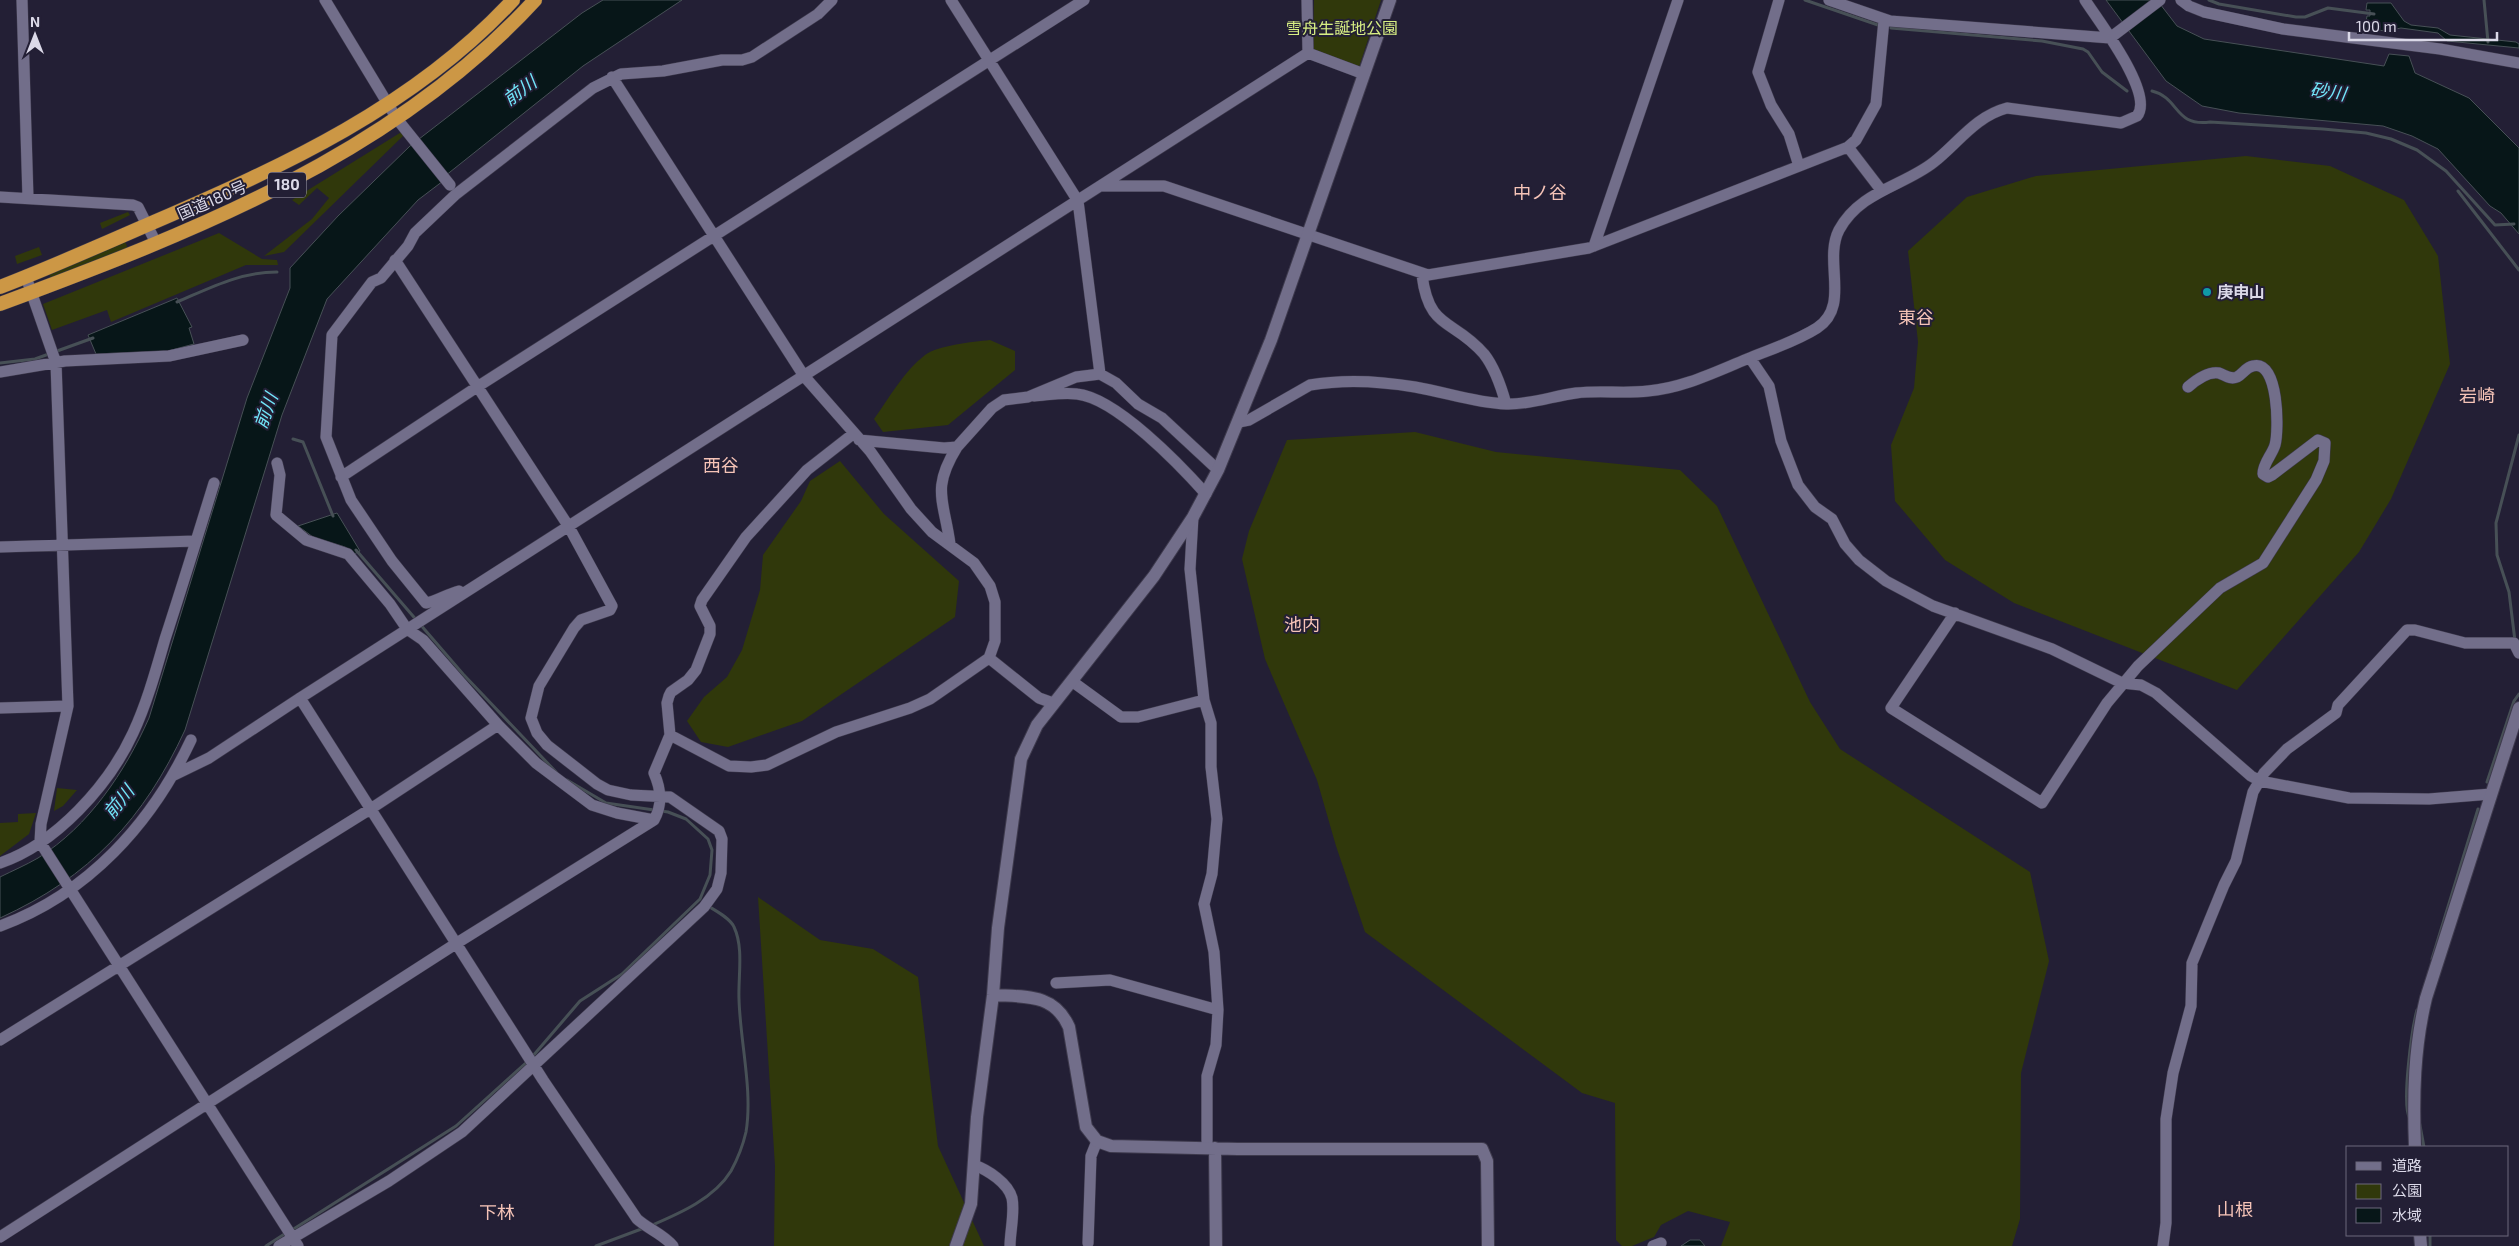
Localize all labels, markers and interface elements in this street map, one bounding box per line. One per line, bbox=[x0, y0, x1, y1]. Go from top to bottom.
north arrow bbox=[10, 10, 60, 60]
scale bar bbox=[2349, 10, 2496, 42]
text: N bbox=[30, 13, 40, 30]
text: 100 m bbox=[2356, 17, 2397, 35]
park label: 雪舟生誕地公園 bbox=[1286, 18, 1398, 37]
water label: 前川 bbox=[498, 70, 542, 110]
water label: 砂川 bbox=[2309, 78, 2349, 105]
road number: 180 bbox=[268, 172, 306, 198]
street label: 国道180号 bbox=[174, 176, 249, 223]
district label: 中ノ谷 bbox=[1513, 181, 1567, 203]
place label: 庚申山 bbox=[2217, 282, 2265, 301]
marker: 庚申山 bbox=[2201, 286, 2213, 298]
district label: 東谷 bbox=[1898, 306, 1934, 328]
district label: 岩崎 bbox=[2459, 384, 2495, 406]
water label: 前川 bbox=[249, 388, 282, 431]
district label: 西谷 bbox=[703, 454, 739, 476]
district label: 池内 bbox=[1284, 613, 1320, 635]
water label: 前川 bbox=[98, 779, 139, 822]
legend bbox=[2346, 1146, 2509, 1236]
text: 道路 bbox=[2392, 1156, 2422, 1174]
text: 公園 bbox=[2392, 1181, 2422, 1199]
district label: 山根 bbox=[2217, 1198, 2253, 1220]
district label: 下林 bbox=[479, 1201, 515, 1223]
text: 水域 bbox=[2392, 1206, 2422, 1224]

